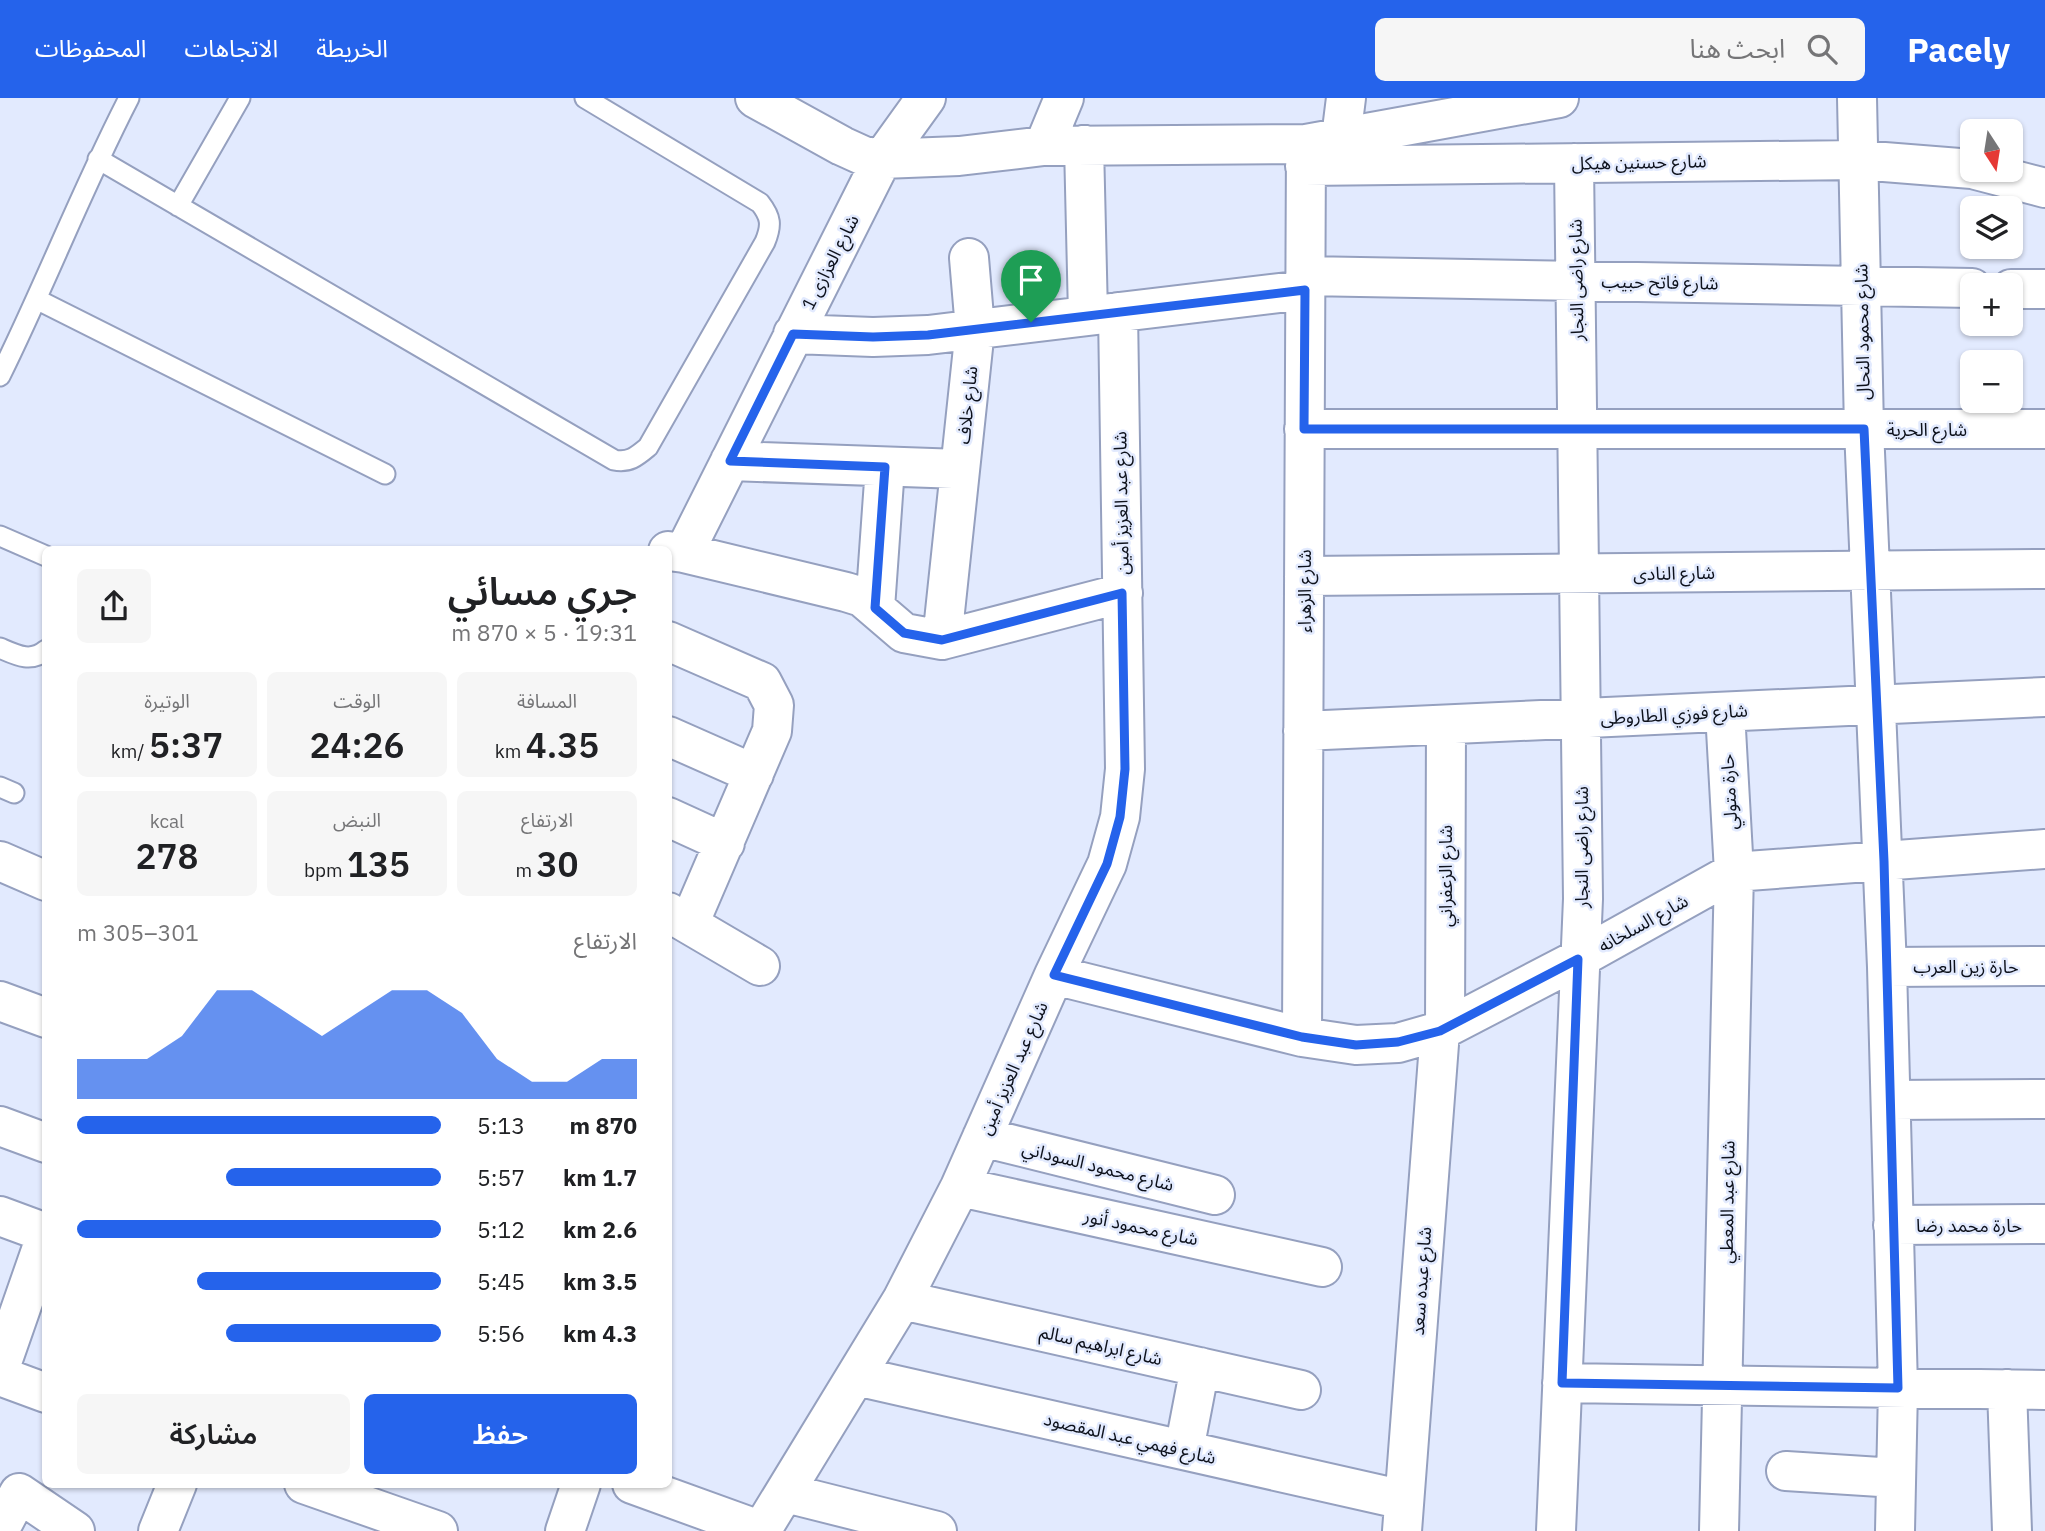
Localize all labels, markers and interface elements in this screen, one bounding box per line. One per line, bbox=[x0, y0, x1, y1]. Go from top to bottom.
search box bbox=[1375, 18, 1865, 81]
text: Pacely bbox=[1907, 28, 2010, 71]
icon: search bbox=[1803, 30, 1841, 68]
text: ابحث هنا bbox=[1689, 31, 1785, 65]
text: المحفوظات bbox=[35, 32, 146, 64]
text: الاتجاهات bbox=[184, 32, 278, 64]
text: الخريطة bbox=[316, 32, 388, 64]
north arrow bbox=[1960, 119, 2023, 182]
map controls bbox=[1960, 119, 2023, 413]
street label: شارع حسنين هيكل bbox=[1571, 149, 1707, 178]
button: layers bbox=[1960, 196, 2023, 259]
street label: شارع العزازى 1 bbox=[796, 210, 867, 315]
street label: شارع راضى النجار bbox=[1563, 219, 1592, 342]
pin bbox=[1001, 250, 1061, 322]
icon: arrive bbox=[1012, 261, 1050, 299]
street label: شارع محمود النحال bbox=[1849, 264, 1878, 400]
street label: شارع فاتح حبيب bbox=[1601, 269, 1719, 298]
button: + bbox=[1960, 273, 2023, 336]
button: − bbox=[1960, 350, 2023, 413]
street label: شارع خلاف bbox=[951, 365, 986, 446]
street label: شارع الحرية bbox=[1887, 418, 1967, 444]
street label: شارع عبد العزيز أمين bbox=[1108, 431, 1137, 575]
street label: شارع الزهراء bbox=[1293, 549, 1319, 633]
street label: شارع النادى bbox=[1633, 561, 1715, 588]
text: جري مسائي bbox=[448, 566, 637, 615]
button: share bbox=[77, 569, 151, 643]
text: 19:31 · 5 × 870 m bbox=[451, 617, 637, 647]
text: الوتيرة bbox=[144, 689, 190, 713]
text: الوقت bbox=[333, 689, 381, 713]
text: المسافة bbox=[517, 689, 577, 713]
street label: شارع فوزي الطاروطى bbox=[1600, 699, 1748, 732]
text: 5:37 bbox=[149, 722, 223, 768]
text: 24:26 bbox=[309, 722, 405, 768]
text: 4.35 bbox=[526, 722, 599, 768]
text: /km bbox=[111, 739, 149, 763]
text: km bbox=[495, 739, 526, 763]
street label: حارة متولي bbox=[1716, 753, 1745, 830]
street label: شارع راضى النجار bbox=[1570, 786, 1596, 909]
text: النبض bbox=[333, 808, 381, 832]
text: الارتفاع bbox=[521, 808, 573, 832]
text: kcal bbox=[150, 809, 184, 833]
street label: شارع الزعفراني bbox=[1434, 825, 1460, 927]
text: 278 bbox=[135, 833, 199, 879]
text: 135 bbox=[347, 841, 410, 887]
text: 30 bbox=[537, 841, 579, 887]
text: bpm bbox=[304, 858, 347, 882]
text: m bbox=[515, 858, 537, 882]
street label: شارع السلخانه bbox=[1594, 889, 1693, 960]
text: 301–305 m bbox=[77, 917, 199, 947]
text: الارتفاع bbox=[574, 925, 637, 955]
street label: حارة زين العرب bbox=[1913, 955, 2019, 978]
street label: شارع عبد العزيز أمين bbox=[973, 998, 1055, 1139]
text: 5:13 bbox=[477, 1110, 525, 1140]
text: 870 m bbox=[570, 1110, 637, 1140]
street label: شارع محمود السوداني bbox=[1019, 1136, 1176, 1199]
street label: شارع عبد المعطي bbox=[1714, 1140, 1743, 1264]
text: 5:57 bbox=[477, 1162, 525, 1192]
text: 1.7 km bbox=[563, 1162, 637, 1192]
street label: شارع محمود أنور bbox=[1080, 1203, 1200, 1253]
text: 5:12 bbox=[477, 1214, 525, 1244]
text: 2.6 km bbox=[563, 1214, 637, 1244]
street label: حارة محمد رضا bbox=[1916, 1214, 2022, 1237]
street label: شارع عبده سعد bbox=[1406, 1226, 1439, 1336]
text: 5:45 bbox=[477, 1266, 525, 1296]
text: 3.5 km bbox=[563, 1266, 637, 1296]
text: 5:56 bbox=[477, 1318, 525, 1348]
text: 4.3 km bbox=[563, 1318, 637, 1348]
street label: شارع ابراهيم سالم bbox=[1037, 1320, 1164, 1373]
button: مشاركة bbox=[77, 1394, 350, 1474]
button: حفظ bbox=[364, 1394, 637, 1474]
street label: شارع فهمي عبد المقصود bbox=[1041, 1407, 1218, 1472]

